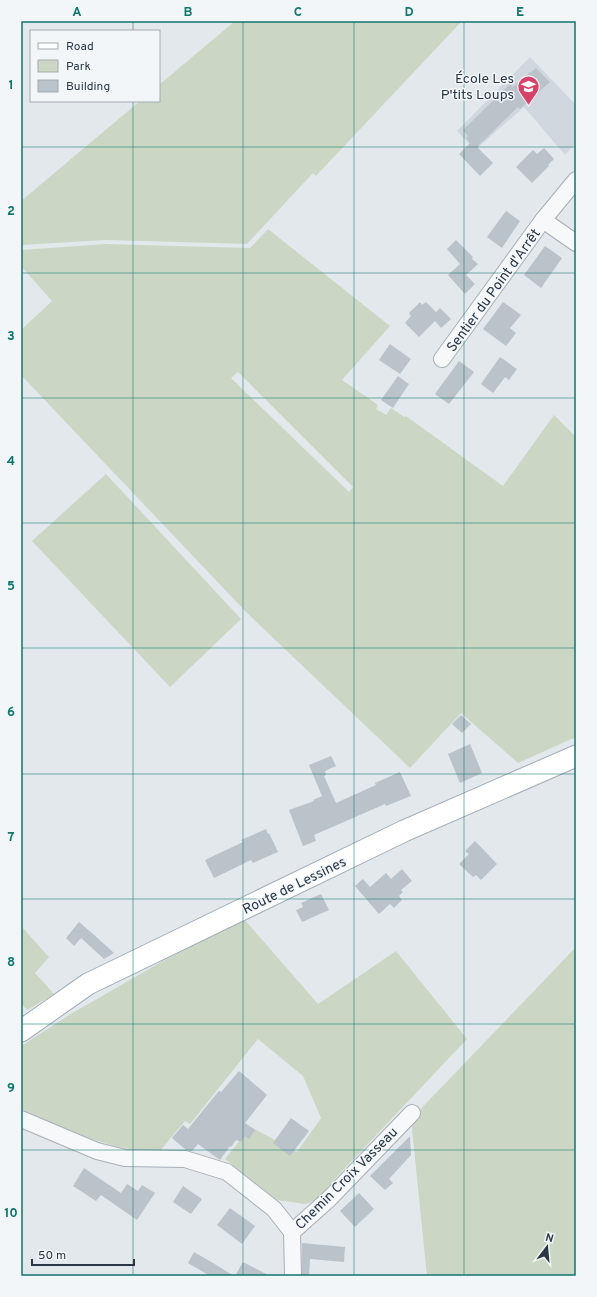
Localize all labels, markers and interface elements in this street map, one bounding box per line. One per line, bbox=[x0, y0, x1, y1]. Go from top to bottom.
text: A bbox=[72, 5, 82, 21]
text: B bbox=[184, 5, 193, 21]
text: C bbox=[294, 5, 302, 21]
text: D bbox=[404, 5, 414, 21]
text: E bbox=[516, 5, 524, 21]
legend bbox=[30, 30, 160, 102]
text: Road bbox=[66, 39, 94, 55]
text: Park bbox=[66, 59, 91, 75]
place label: École Les P'tits Loups bbox=[441, 70, 514, 104]
school or university icon: École Les P'tits Loups bbox=[516, 73, 542, 106]
text: 1 bbox=[8, 78, 14, 94]
text: Building bbox=[66, 79, 110, 95]
text: 2 bbox=[7, 204, 15, 220]
street label: Sentier du Point d'Arrêt bbox=[444, 226, 545, 356]
text: 3 bbox=[7, 329, 15, 345]
text: 4 bbox=[7, 454, 15, 470]
text: 5 bbox=[7, 579, 15, 595]
text: 6 bbox=[7, 705, 15, 721]
text: 7 bbox=[8, 830, 15, 846]
street label: Route de Lessines bbox=[240, 854, 349, 919]
text: 8 bbox=[7, 955, 15, 971]
text: 9 bbox=[7, 1081, 15, 1097]
street label: Chemin Croix Vasseau bbox=[292, 1124, 402, 1234]
text: 10 bbox=[4, 1206, 18, 1222]
north arrow bbox=[527, 1227, 567, 1267]
text: N bbox=[544, 1231, 555, 1246]
scale bar bbox=[32, 1241, 134, 1267]
text: 50 m bbox=[38, 1248, 66, 1264]

